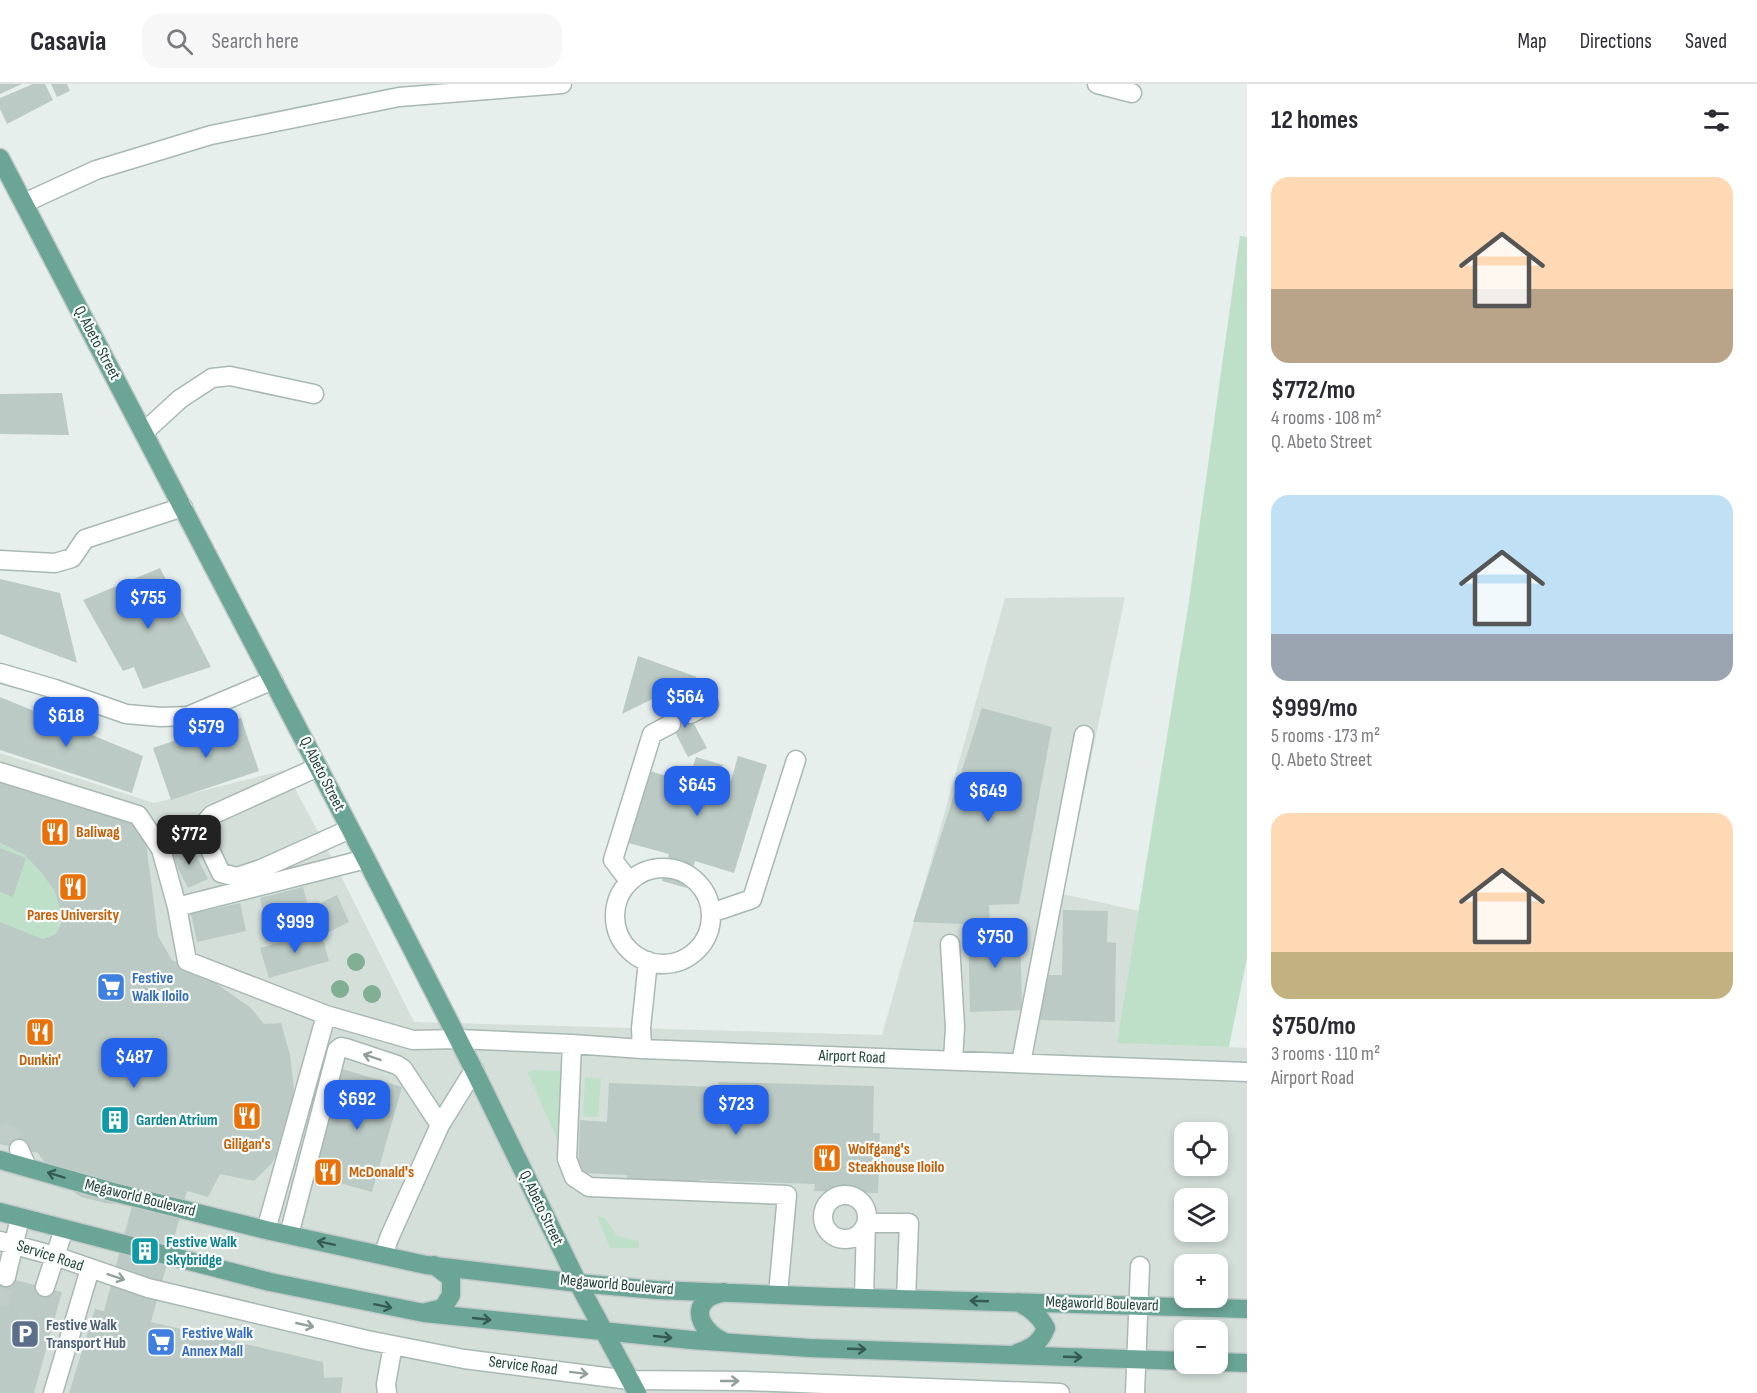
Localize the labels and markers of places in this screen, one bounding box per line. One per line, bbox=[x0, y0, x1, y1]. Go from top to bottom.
pin: $755 bbox=[112, 579, 184, 630]
pin: $564 bbox=[649, 678, 721, 729]
pin: $618 bbox=[30, 697, 102, 748]
pin: $579 bbox=[170, 708, 242, 759]
pin: $645 bbox=[661, 766, 733, 817]
pin: $649 bbox=[952, 772, 1024, 823]
pin: $772 bbox=[153, 815, 225, 866]
restaurant icon: Baliwag bbox=[39, 816, 71, 848]
place label: Baliwag bbox=[76, 823, 120, 842]
restaurant icon: Pares University bbox=[57, 871, 89, 903]
pin: $999 bbox=[259, 903, 331, 954]
place label: Pares University bbox=[27, 906, 119, 925]
pin: $750 bbox=[959, 918, 1031, 969]
place label: Festive Walk Iloilo bbox=[132, 969, 189, 1006]
supermarket icon: Festive Walk Iloilo bbox=[95, 971, 127, 1003]
restaurant icon: Dunkin' bbox=[24, 1016, 56, 1048]
pin: $487 bbox=[98, 1038, 170, 1089]
place label: Dunkin' bbox=[19, 1051, 61, 1070]
pin: $692 bbox=[321, 1080, 393, 1131]
pin: $723 bbox=[700, 1085, 772, 1136]
restaurant icon: Giligan's bbox=[231, 1100, 263, 1132]
building icon: Garden Atrium bbox=[99, 1104, 131, 1136]
place label: Garden Atrium bbox=[136, 1111, 218, 1130]
place label: Giligan's bbox=[223, 1135, 271, 1154]
place label: Wolfgang's Steakhouse Iloilo bbox=[848, 1140, 944, 1177]
restaurant icon: Wolfgang's Steakhouse Iloilo bbox=[811, 1142, 843, 1174]
restaurant icon: McDonald's bbox=[312, 1156, 344, 1188]
place label: McDonald's bbox=[349, 1163, 414, 1182]
place label: Festive Walk Skybridge bbox=[166, 1233, 237, 1270]
building icon: Festive Walk Skybridge bbox=[129, 1235, 161, 1267]
place label: Festive Walk Transport Hub bbox=[46, 1316, 126, 1353]
parking icon: Festive Walk Transport Hub bbox=[9, 1318, 41, 1350]
place label: Festive Walk Annex Mall bbox=[181, 1324, 253, 1361]
supermarket icon: Festive Walk Annex Mall bbox=[145, 1326, 177, 1358]

